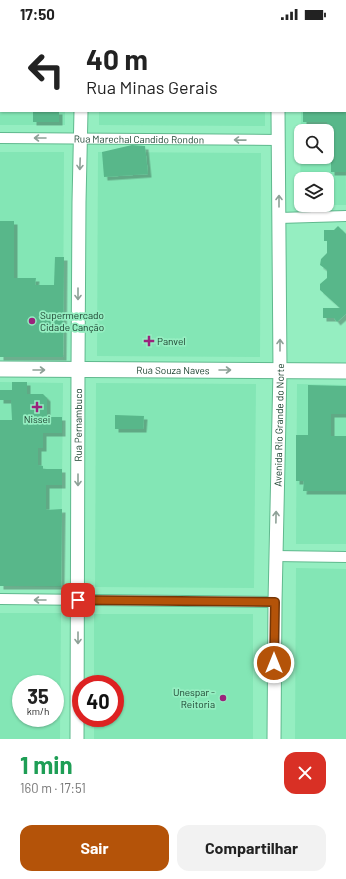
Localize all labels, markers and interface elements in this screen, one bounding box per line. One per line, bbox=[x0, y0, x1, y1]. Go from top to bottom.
text: 17:50 bbox=[20, 5, 55, 23]
text: 40 m bbox=[86, 42, 148, 76]
icon: left bbox=[20, 44, 72, 96]
text: Rua Minas Gerais bbox=[86, 76, 218, 98]
map controls bbox=[294, 124, 334, 212]
button: search bbox=[294, 124, 334, 164]
street label: Rua Marechal Candido Rondon bbox=[74, 133, 204, 145]
one-way arrow bbox=[34, 134, 47, 142]
one-way arrow bbox=[234, 136, 247, 144]
one-way arrow bbox=[77, 157, 84, 170]
button: layers bbox=[294, 172, 334, 212]
one-way arrow bbox=[275, 195, 283, 208]
one-way arrow bbox=[74, 287, 82, 300]
place label: Supermercado Cidade Canção bbox=[40, 309, 104, 333]
marker: Supermercado Cidade Canção bbox=[27, 316, 37, 326]
place label: Panvel bbox=[157, 335, 186, 347]
marker: Panvel bbox=[144, 336, 154, 346]
one-way arrow bbox=[276, 339, 283, 352]
street label: Avenida Rio Grande do Norte bbox=[271, 363, 286, 487]
street label: Rua Souza Naves bbox=[136, 364, 210, 376]
one-way arrow bbox=[32, 366, 45, 374]
one-way arrow bbox=[218, 366, 231, 374]
street label: Rua Pernambuco bbox=[72, 388, 84, 462]
marker: Nissei bbox=[32, 402, 42, 412]
place label: Nissei bbox=[24, 413, 50, 425]
one-way arrow bbox=[74, 473, 82, 486]
one-way arrow bbox=[272, 511, 280, 524]
pin bbox=[61, 583, 95, 617]
icon: arrive bbox=[67, 589, 89, 611]
one-way arrow bbox=[34, 596, 47, 604]
one-way arrow bbox=[74, 631, 82, 644]
position arrow bbox=[253, 642, 295, 684]
speed limit sign: 40 bbox=[72, 675, 124, 727]
text: 35 bbox=[27, 684, 49, 708]
place label: Unespar - Reitoria bbox=[173, 686, 215, 710]
marker: Unespar - Reitoria bbox=[218, 693, 228, 703]
text: km/h bbox=[27, 705, 49, 717]
text: 1 min bbox=[20, 750, 73, 779]
button: close bbox=[284, 752, 326, 794]
text: 160 m · 17:51 bbox=[20, 780, 86, 796]
button: Sair bbox=[20, 825, 169, 871]
button: Compartilhar bbox=[177, 825, 326, 871]

